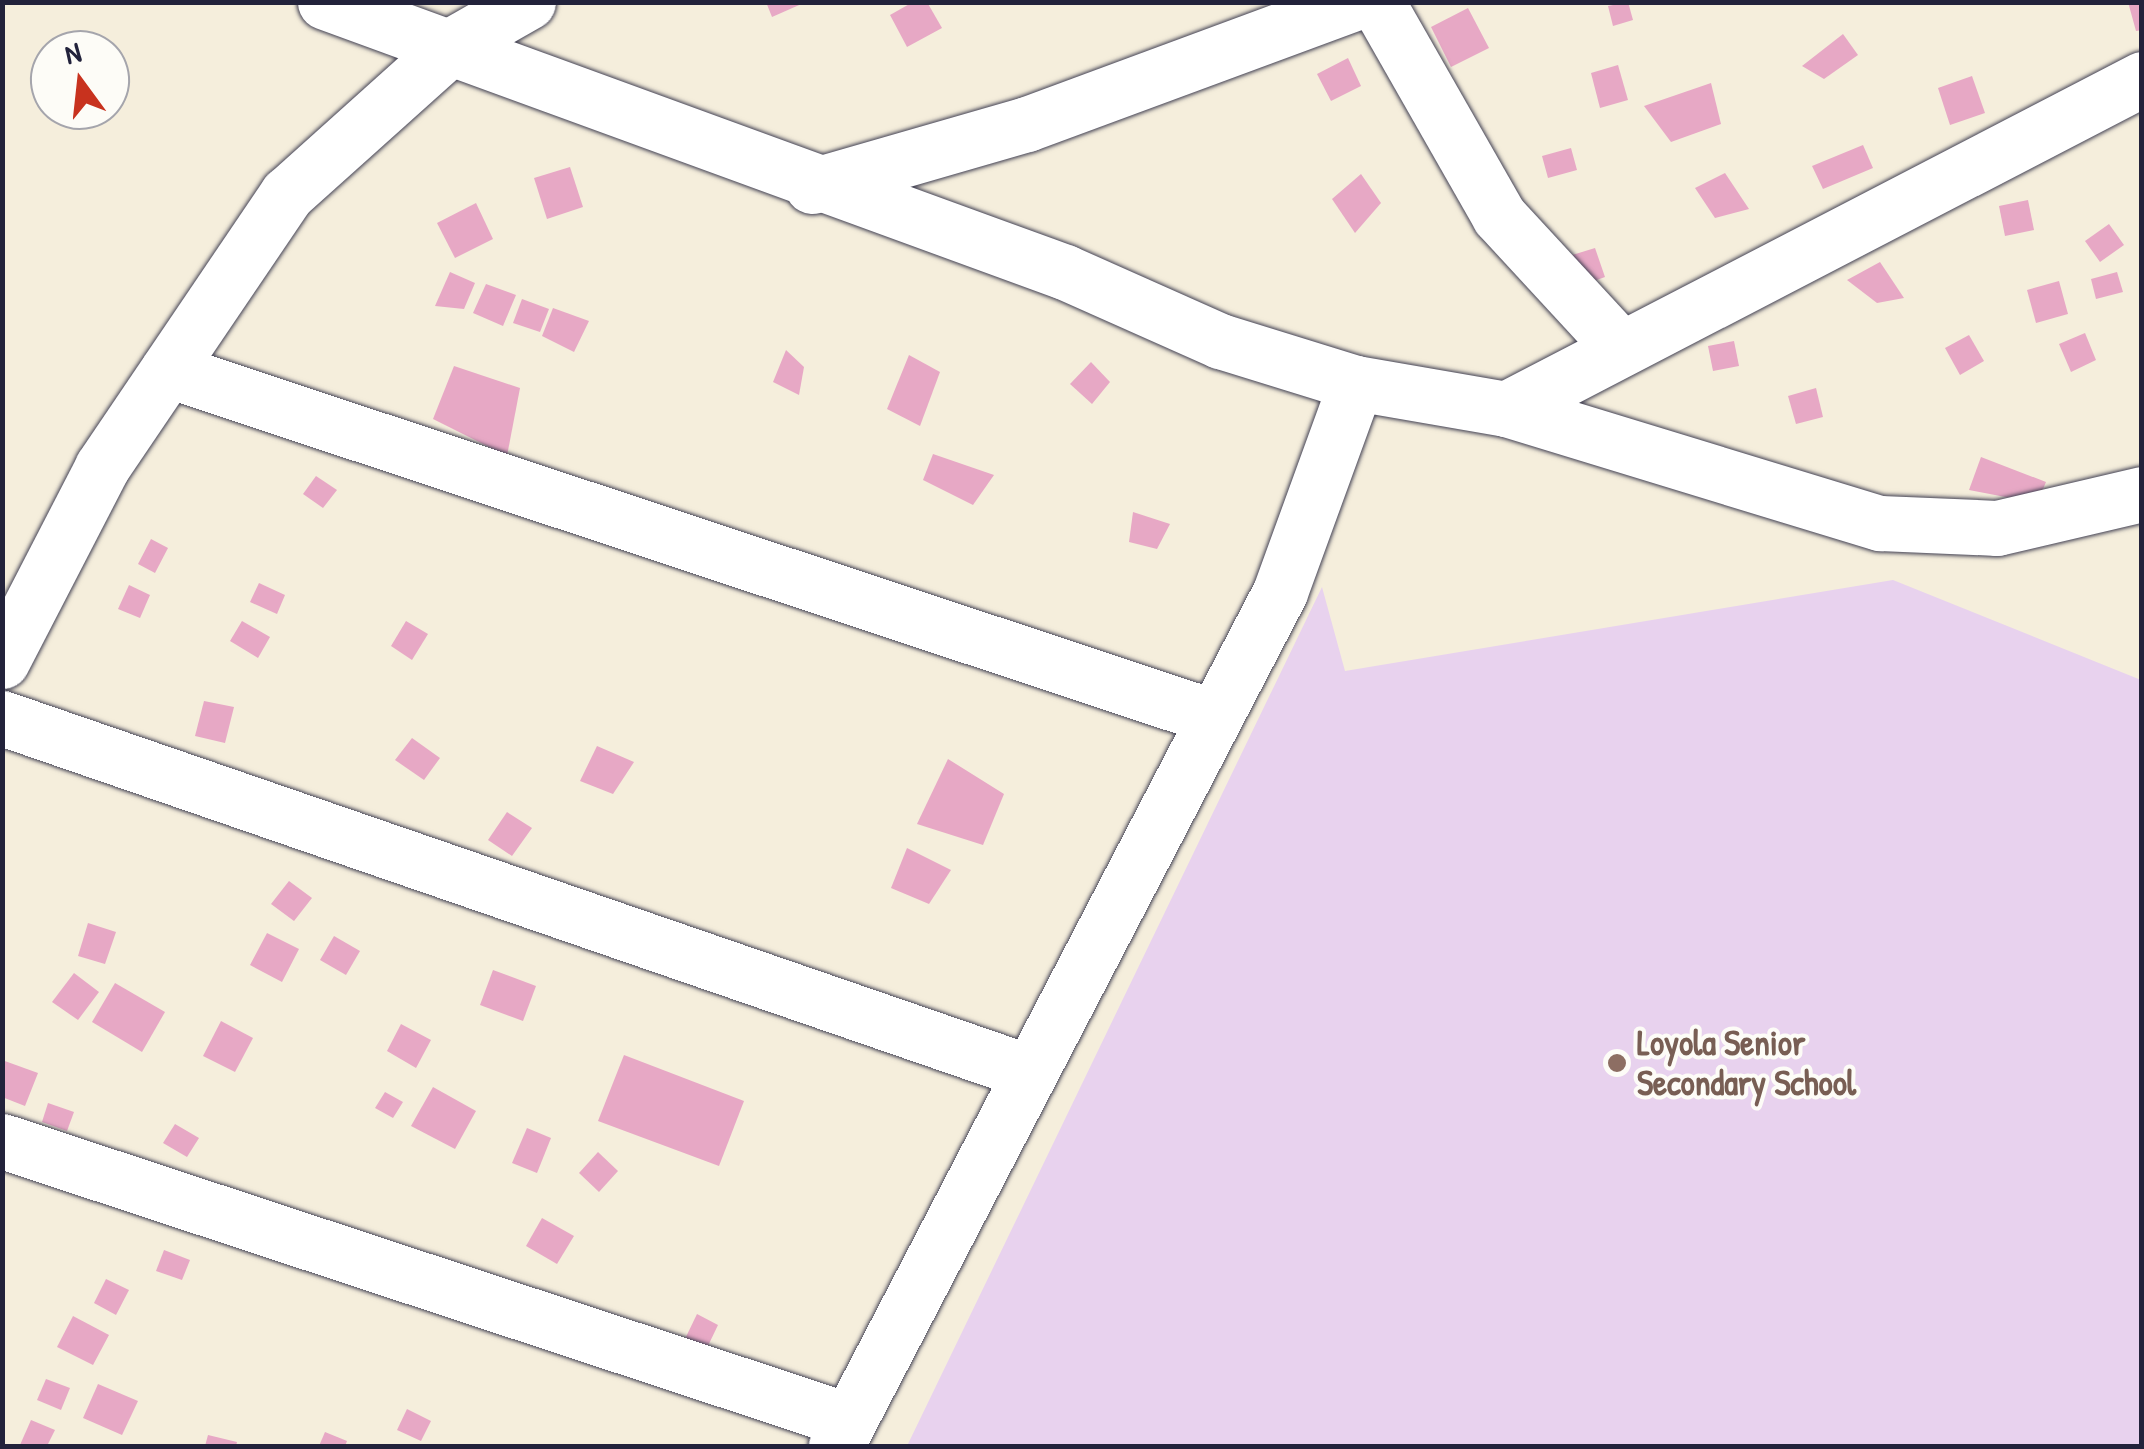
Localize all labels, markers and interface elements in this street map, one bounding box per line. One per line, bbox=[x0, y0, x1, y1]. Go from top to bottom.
north arrow bbox=[30, 30, 130, 130]
text: N bbox=[61, 33, 85, 73]
place label: Loyola Senior Secondary School bbox=[1637, 1022, 1856, 1104]
marker: Loyola Senior Secondary School bbox=[1606, 1052, 1628, 1074]

